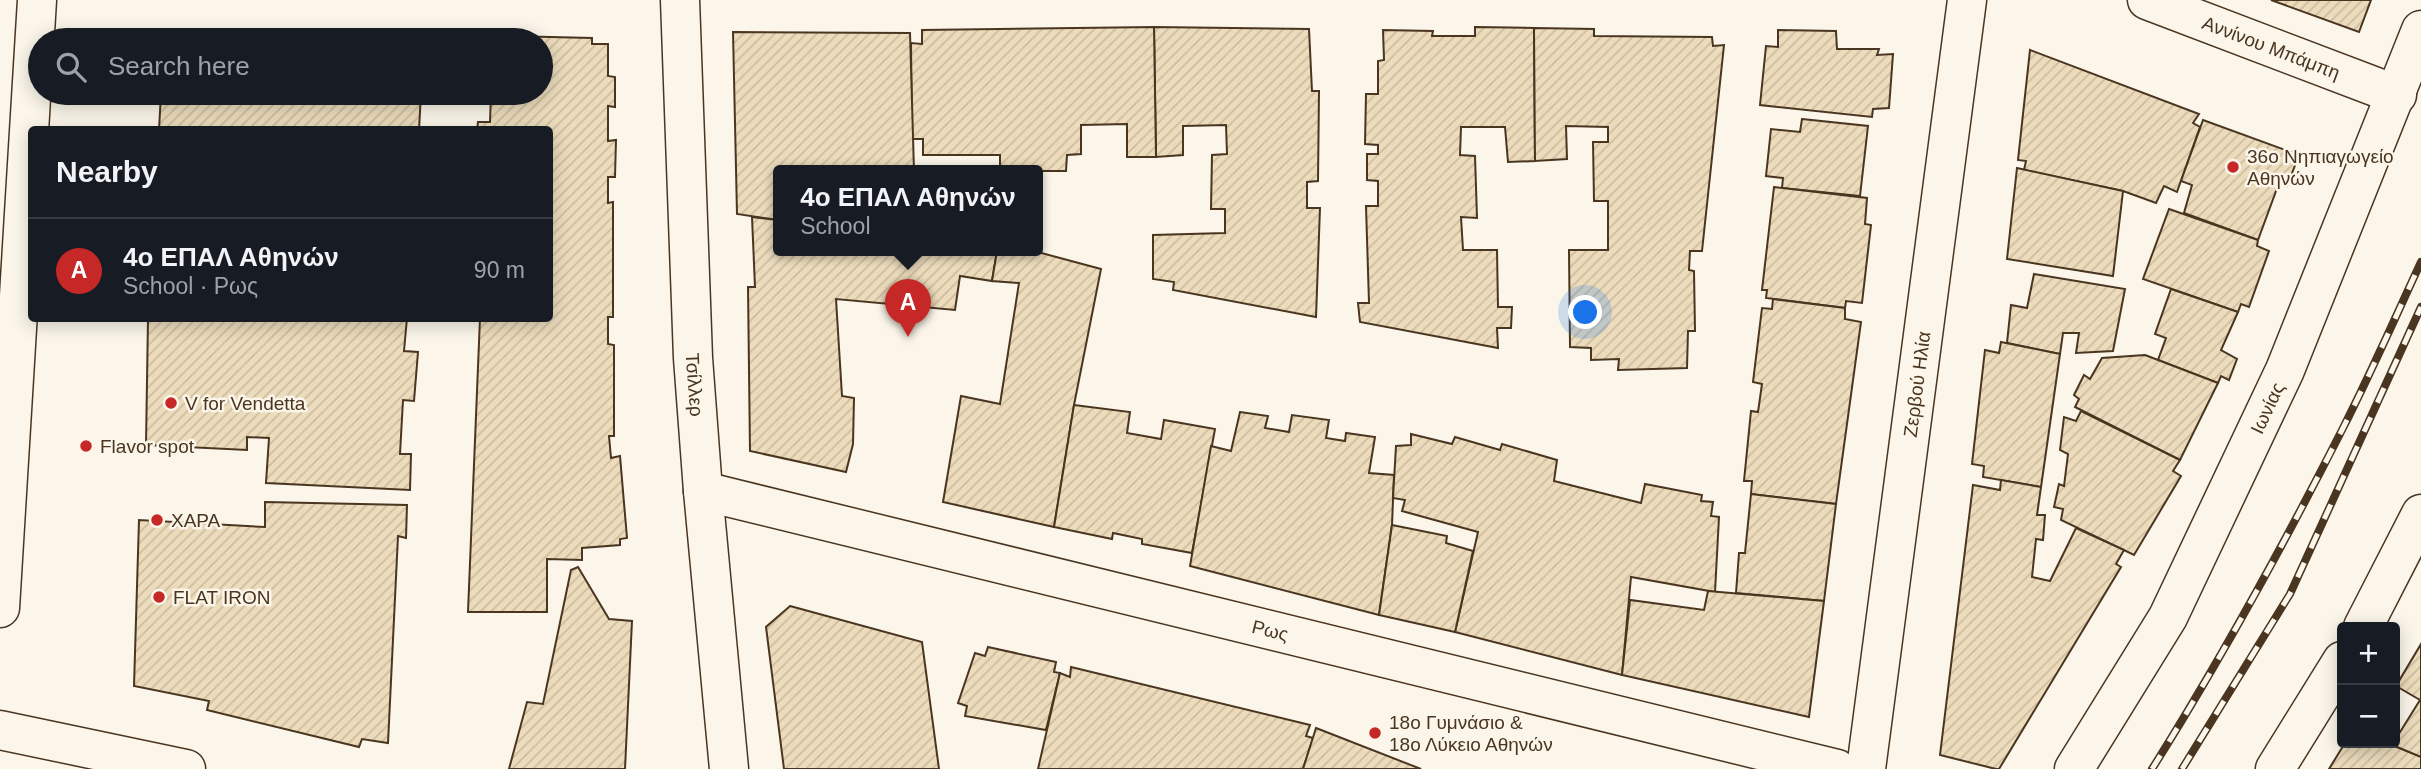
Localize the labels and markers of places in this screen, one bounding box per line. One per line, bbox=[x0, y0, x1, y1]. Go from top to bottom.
place label: 36ο Νηπιαγωγείο Αθηνών bbox=[2247, 146, 2394, 189]
marker: 36ο Νηπιαγωγείο Αθηνών bbox=[2225, 159, 2241, 175]
pin: A bbox=[885, 279, 931, 337]
place label: V for Vendetta bbox=[185, 393, 306, 414]
marker: V for Vendetta bbox=[163, 395, 179, 411]
place label: Flavor spot bbox=[100, 436, 195, 457]
marker: Flavor spot bbox=[78, 438, 94, 454]
place label: ΧΑΡΑ bbox=[171, 510, 221, 531]
marker: ΧΑΡΑ bbox=[149, 512, 165, 528]
place label: FLAT IRON bbox=[173, 587, 270, 608]
marker: FLAT IRON bbox=[151, 589, 167, 605]
place label: 18ο Γυμνάσιο & 18ο Λύκειο Αθηνών bbox=[1389, 712, 1553, 755]
marker: 18ο Γυμνάσιο & 18ο Λύκειο Αθηνών bbox=[1367, 725, 1383, 741]

